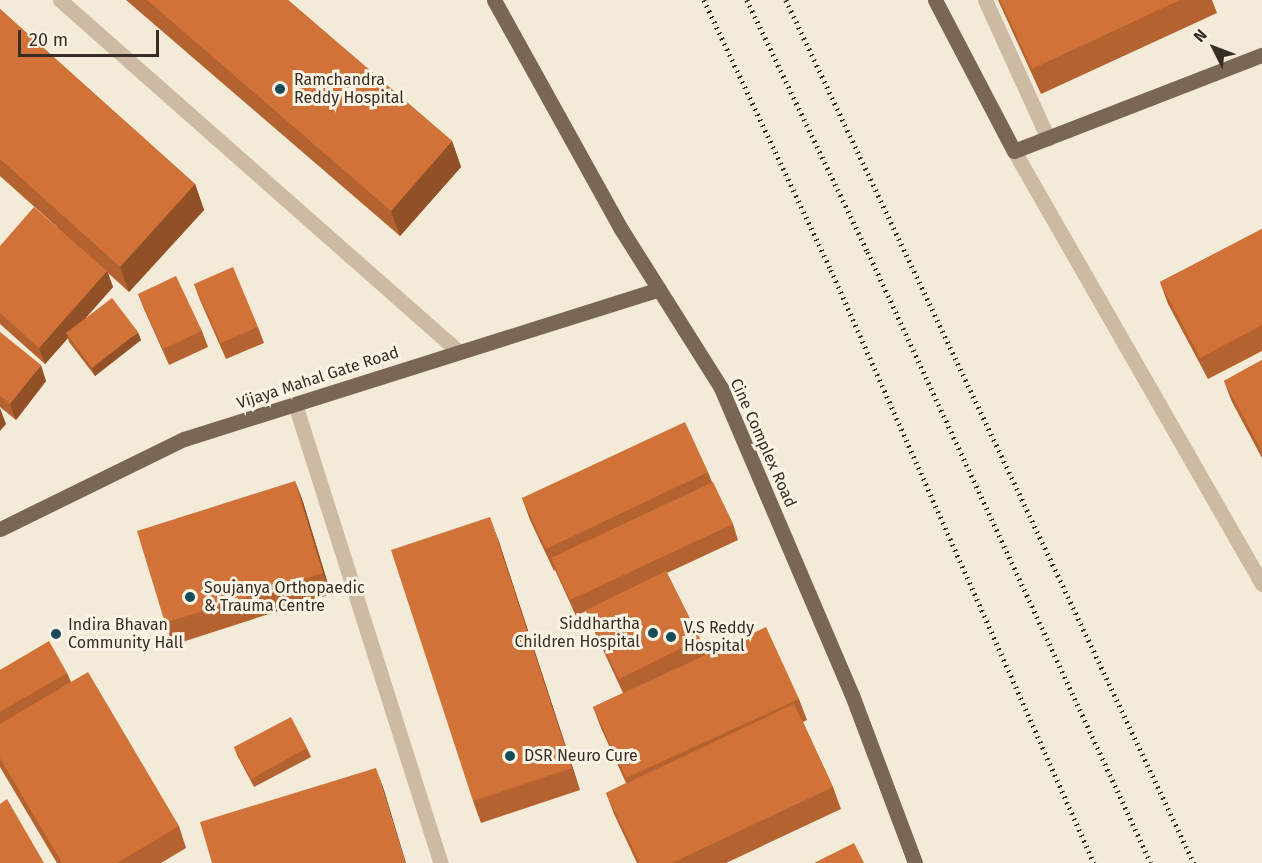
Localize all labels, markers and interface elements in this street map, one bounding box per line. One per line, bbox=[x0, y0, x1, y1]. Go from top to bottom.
scale bar bbox=[21, 18, 162, 56]
north arrow bbox=[1184, 18, 1244, 78]
text: N bbox=[1190, 25, 1211, 46]
text: 20 m bbox=[29, 29, 68, 51]
place label: Ramchandra Reddy Hospital bbox=[294, 70, 404, 108]
marker: Ramchandra Reddy Hospital bbox=[271, 80, 289, 98]
street label: Vijaya Mahal Gate Road bbox=[235, 343, 401, 413]
street label: Cine Complex Road bbox=[726, 376, 800, 510]
place label: Soujanya Orthopaedic & Trauma Centre bbox=[204, 578, 365, 616]
marker: Soujanya Orthopaedic & Trauma Centre bbox=[181, 588, 199, 606]
place label: Siddhartha Children Hospital bbox=[514, 614, 640, 652]
place label: Indira Bhavan Community Hall bbox=[68, 615, 183, 653]
place label: V.S Reddy Hospital bbox=[684, 618, 754, 656]
marker: Siddhartha Children Hospital bbox=[644, 624, 662, 642]
marker: Indira Bhavan Community Hall bbox=[49, 627, 63, 641]
marker: V.S Reddy Hospital bbox=[662, 628, 680, 646]
place label: DSR Neuro Cure bbox=[524, 746, 638, 766]
marker: DSR Neuro Cure bbox=[501, 747, 519, 765]

